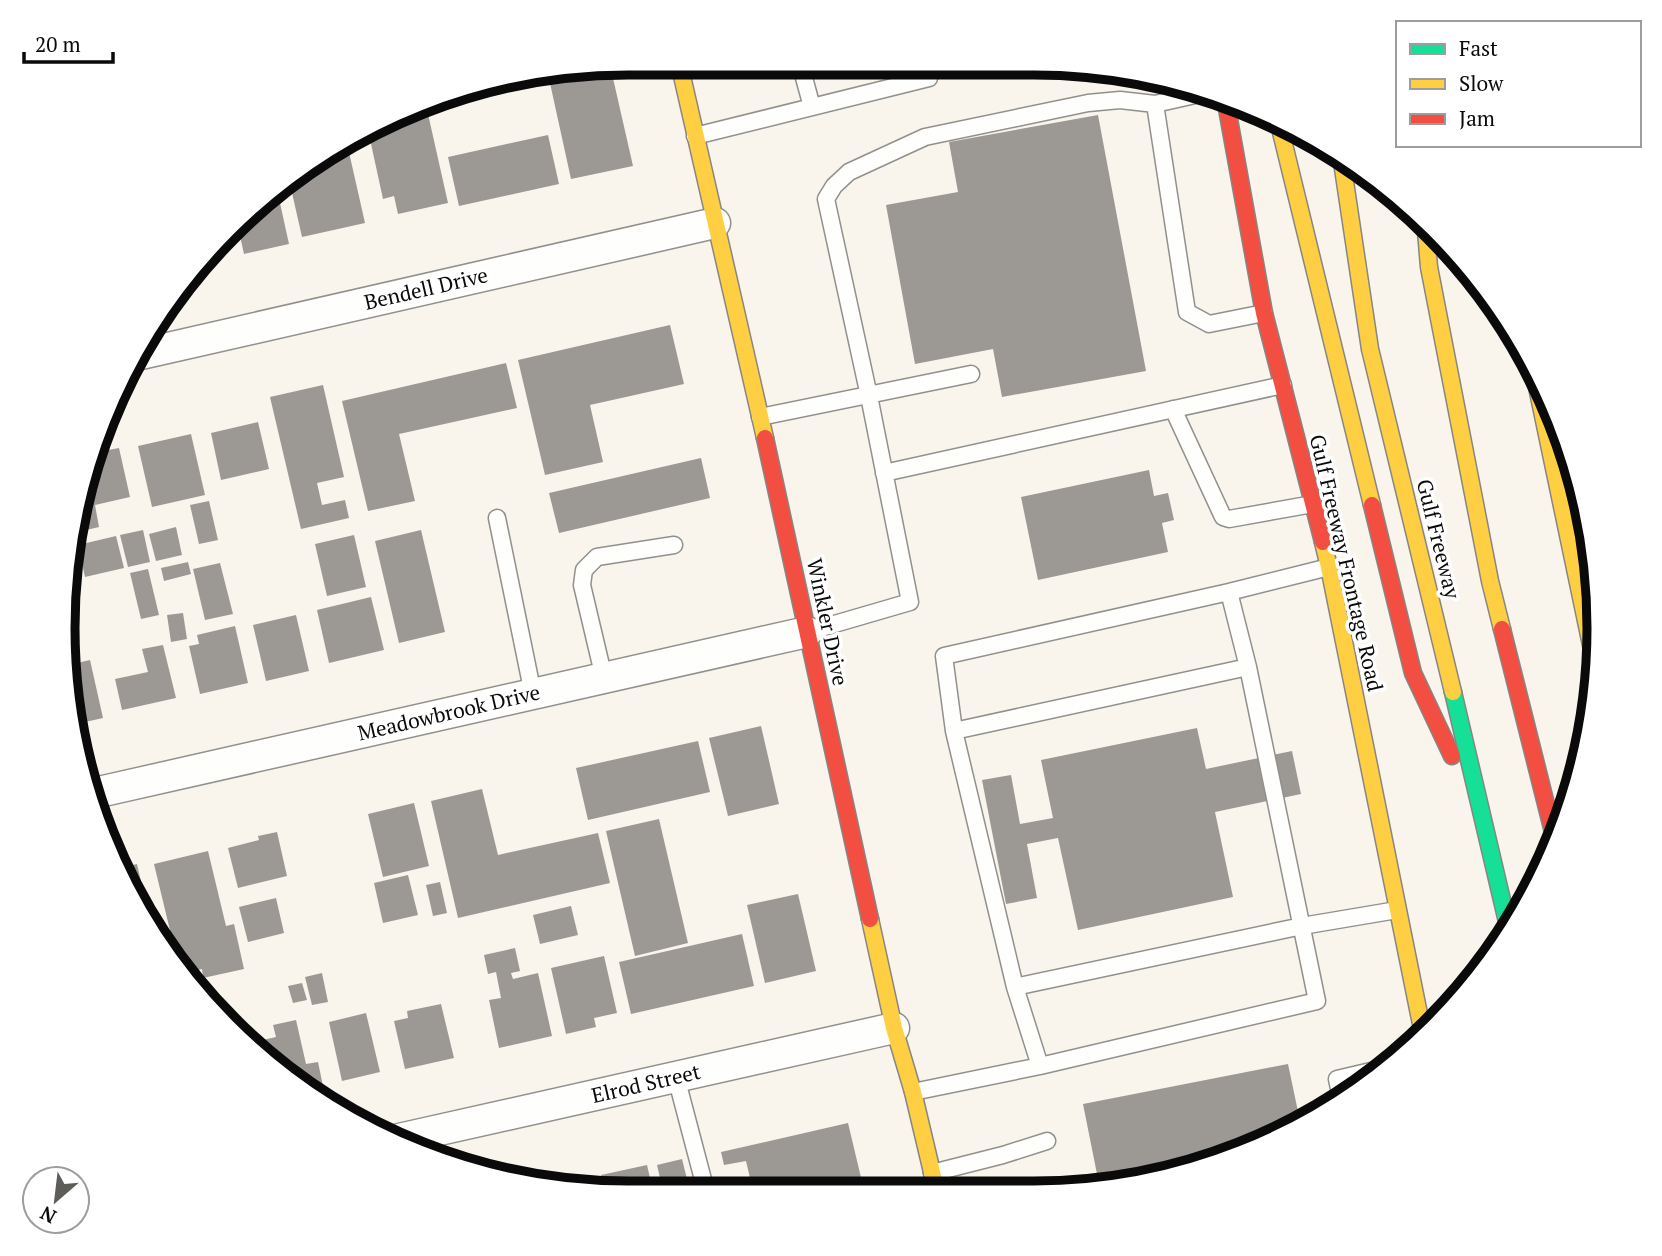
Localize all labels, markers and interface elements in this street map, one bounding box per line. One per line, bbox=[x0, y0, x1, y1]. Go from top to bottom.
scale bar bbox=[24, 21, 114, 65]
legend bbox=[1396, 21, 1641, 147]
text: 20 m bbox=[35, 30, 81, 58]
text: Fast bbox=[1459, 34, 1498, 62]
text: Slow bbox=[1459, 69, 1504, 97]
text: Jam bbox=[1459, 104, 1495, 132]
street label: Bendell Drive bbox=[361, 260, 490, 316]
street label: Gulf Freeway Frontage Road bbox=[1304, 432, 1390, 694]
street label: Gulf Freeway bbox=[1411, 476, 1467, 602]
street label: Winkler Drive bbox=[801, 556, 855, 688]
street label: Meadowbrook Drive bbox=[355, 677, 543, 747]
street label: Elrod Street bbox=[589, 1057, 703, 1109]
north arrow bbox=[21, 1165, 91, 1235]
text: N bbox=[35, 1201, 60, 1230]

